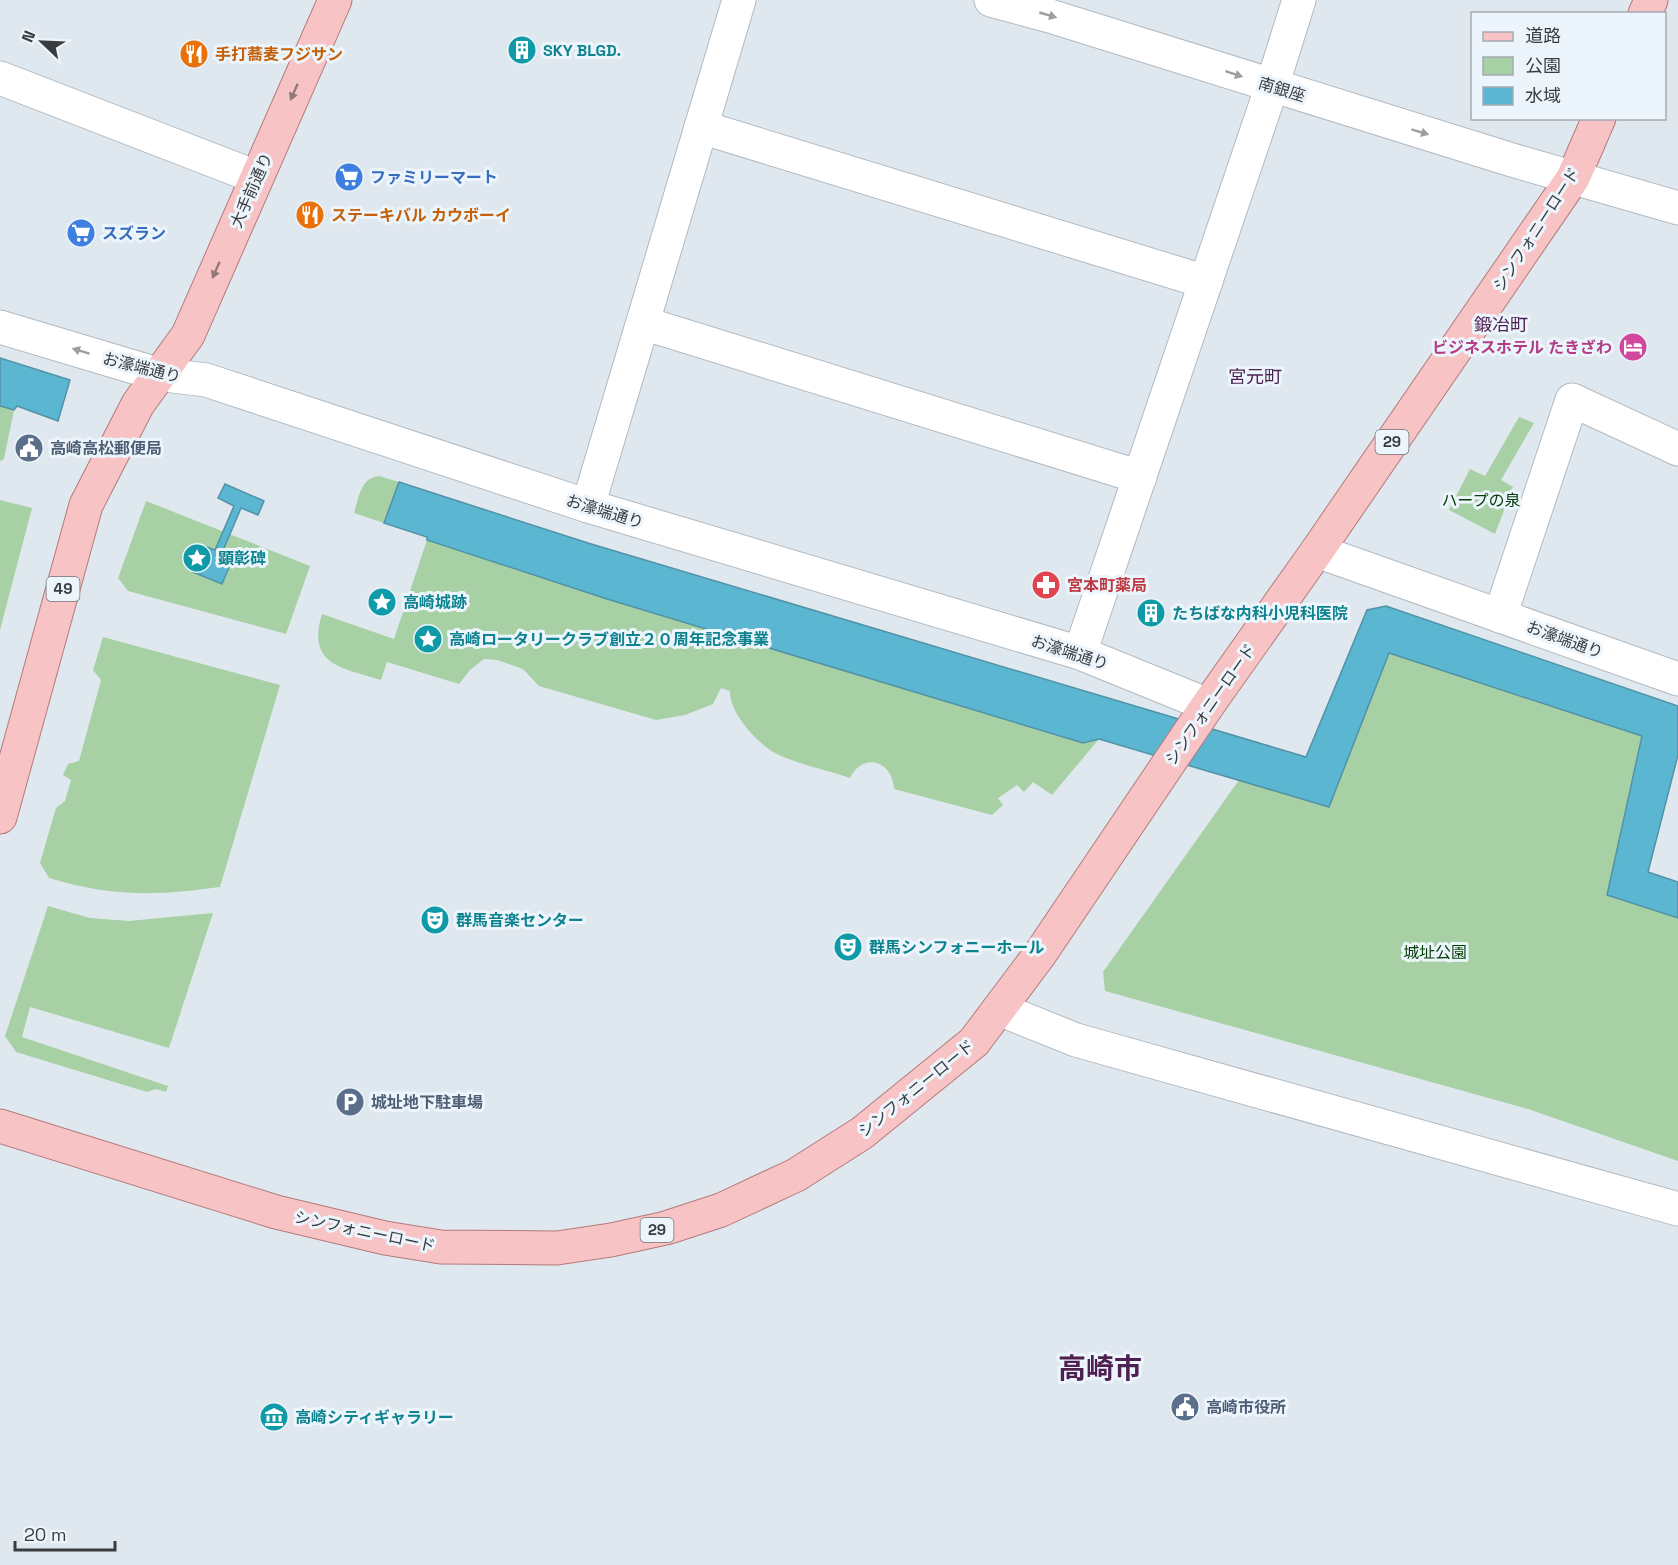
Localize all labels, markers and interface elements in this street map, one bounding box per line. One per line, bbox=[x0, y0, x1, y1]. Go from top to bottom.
one-way arrow bbox=[1039, 11, 1057, 20]
north arrow bbox=[12, 12, 72, 72]
legend bbox=[1471, 12, 1666, 120]
text: 道路 bbox=[1525, 24, 1561, 47]
text: N bbox=[17, 27, 40, 45]
building icon: SKY BLGD. bbox=[506, 34, 538, 66]
restaurant icon: 手打蕎麦フジサン bbox=[178, 38, 210, 70]
place label: SKY BLGD. bbox=[543, 40, 621, 61]
place label: 手打蕎麦フジサン bbox=[215, 44, 343, 65]
text: 公園 bbox=[1525, 54, 1561, 77]
one-way arrow bbox=[1225, 70, 1243, 79]
street label: 南銀座 bbox=[1256, 72, 1308, 107]
one-way arrow bbox=[289, 83, 298, 101]
text: 水域 bbox=[1525, 84, 1561, 107]
one-way arrow bbox=[1411, 128, 1429, 137]
street label: 大手前通り bbox=[226, 149, 277, 231]
supermarket icon: ファミリーマート bbox=[333, 161, 365, 193]
street label: シンフォニーロード bbox=[1489, 163, 1584, 295]
place label: ファミリーマート bbox=[370, 167, 498, 188]
restaurant icon: ステーキバル カウボーイ bbox=[294, 199, 326, 231]
place label: ステーキバル カウボーイ bbox=[331, 205, 511, 226]
supermarket icon: スズラン bbox=[65, 217, 97, 249]
place label: スズラン bbox=[102, 223, 166, 244]
one-way arrow bbox=[211, 262, 221, 280]
district label: 鍛冶町 bbox=[1474, 313, 1528, 336]
hotel icon: ビジネスホテル たきざわ bbox=[1617, 331, 1649, 363]
place label: ビジネスホテル たきざわ bbox=[1432, 337, 1612, 358]
one-way arrow bbox=[72, 346, 90, 355]
street label: お濠端通り bbox=[101, 348, 183, 387]
district label: 宮元町 bbox=[1228, 365, 1282, 388]
road number: 29 bbox=[1376, 430, 1408, 454]
public building icon: 高崎高松郵便局 bbox=[13, 432, 45, 464]
place label: 高崎高松郵便局 bbox=[50, 438, 162, 459]
street label: お濠端通り bbox=[564, 490, 646, 533]
park label: ハープの泉 bbox=[1441, 490, 1521, 511]
place icon: 顕彰碑 bbox=[181, 542, 213, 574]
place label: 顕彰碑 bbox=[218, 548, 266, 569]
pharmacy icon: 宮本町薬局 bbox=[1030, 569, 1062, 601]
place label: 宮本町薬局 bbox=[1067, 575, 1147, 596]
road number: 49 bbox=[46, 577, 80, 601]
place icon: 高崎城跡 bbox=[366, 586, 398, 618]
place label: 高崎城跡 bbox=[403, 592, 467, 613]
building icon: たちばな内科小児科医院 bbox=[1135, 597, 1167, 629]
place label: たちばな内科小児科医院 bbox=[1172, 603, 1348, 624]
street label: お濠端通り bbox=[1524, 616, 1606, 663]
place icon: 高崎ロータリークラブ創立２０周年記念事業 bbox=[412, 623, 444, 655]
place label: 高崎ロータリークラブ創立２０周年記念事業 bbox=[449, 629, 769, 650]
street label: お濠端通り bbox=[1029, 630, 1111, 675]
street label: シンフォニーロード bbox=[1161, 639, 1260, 769]
theatre icon: 群馬音楽センター bbox=[419, 904, 451, 936]
place label: 群馬音楽センター bbox=[456, 910, 584, 931]
theatre icon: 群馬シンフォニーホール bbox=[832, 931, 864, 963]
place label: 群馬シンフォニーホール bbox=[869, 937, 1045, 958]
park label: 城址公園 bbox=[1403, 942, 1467, 963]
street label: シンフォニーロード bbox=[854, 1035, 979, 1142]
parking icon: 城址地下駐車場 bbox=[334, 1086, 366, 1118]
place label: 城址地下駐車場 bbox=[371, 1092, 483, 1113]
street label: シンフォニーロード bbox=[293, 1206, 437, 1257]
road number: 29 bbox=[640, 1218, 674, 1242]
district label: 高崎市 bbox=[1058, 1350, 1142, 1386]
public building icon: 高崎市役所 bbox=[1169, 1391, 1201, 1423]
place label: 高崎市役所 bbox=[1206, 1397, 1286, 1418]
museum icon: 高崎シティギャラリー bbox=[258, 1401, 290, 1433]
place label: 高崎シティギャラリー bbox=[295, 1407, 454, 1428]
scale bar bbox=[15, 1514, 116, 1552]
text: 20 m bbox=[24, 1523, 67, 1546]

